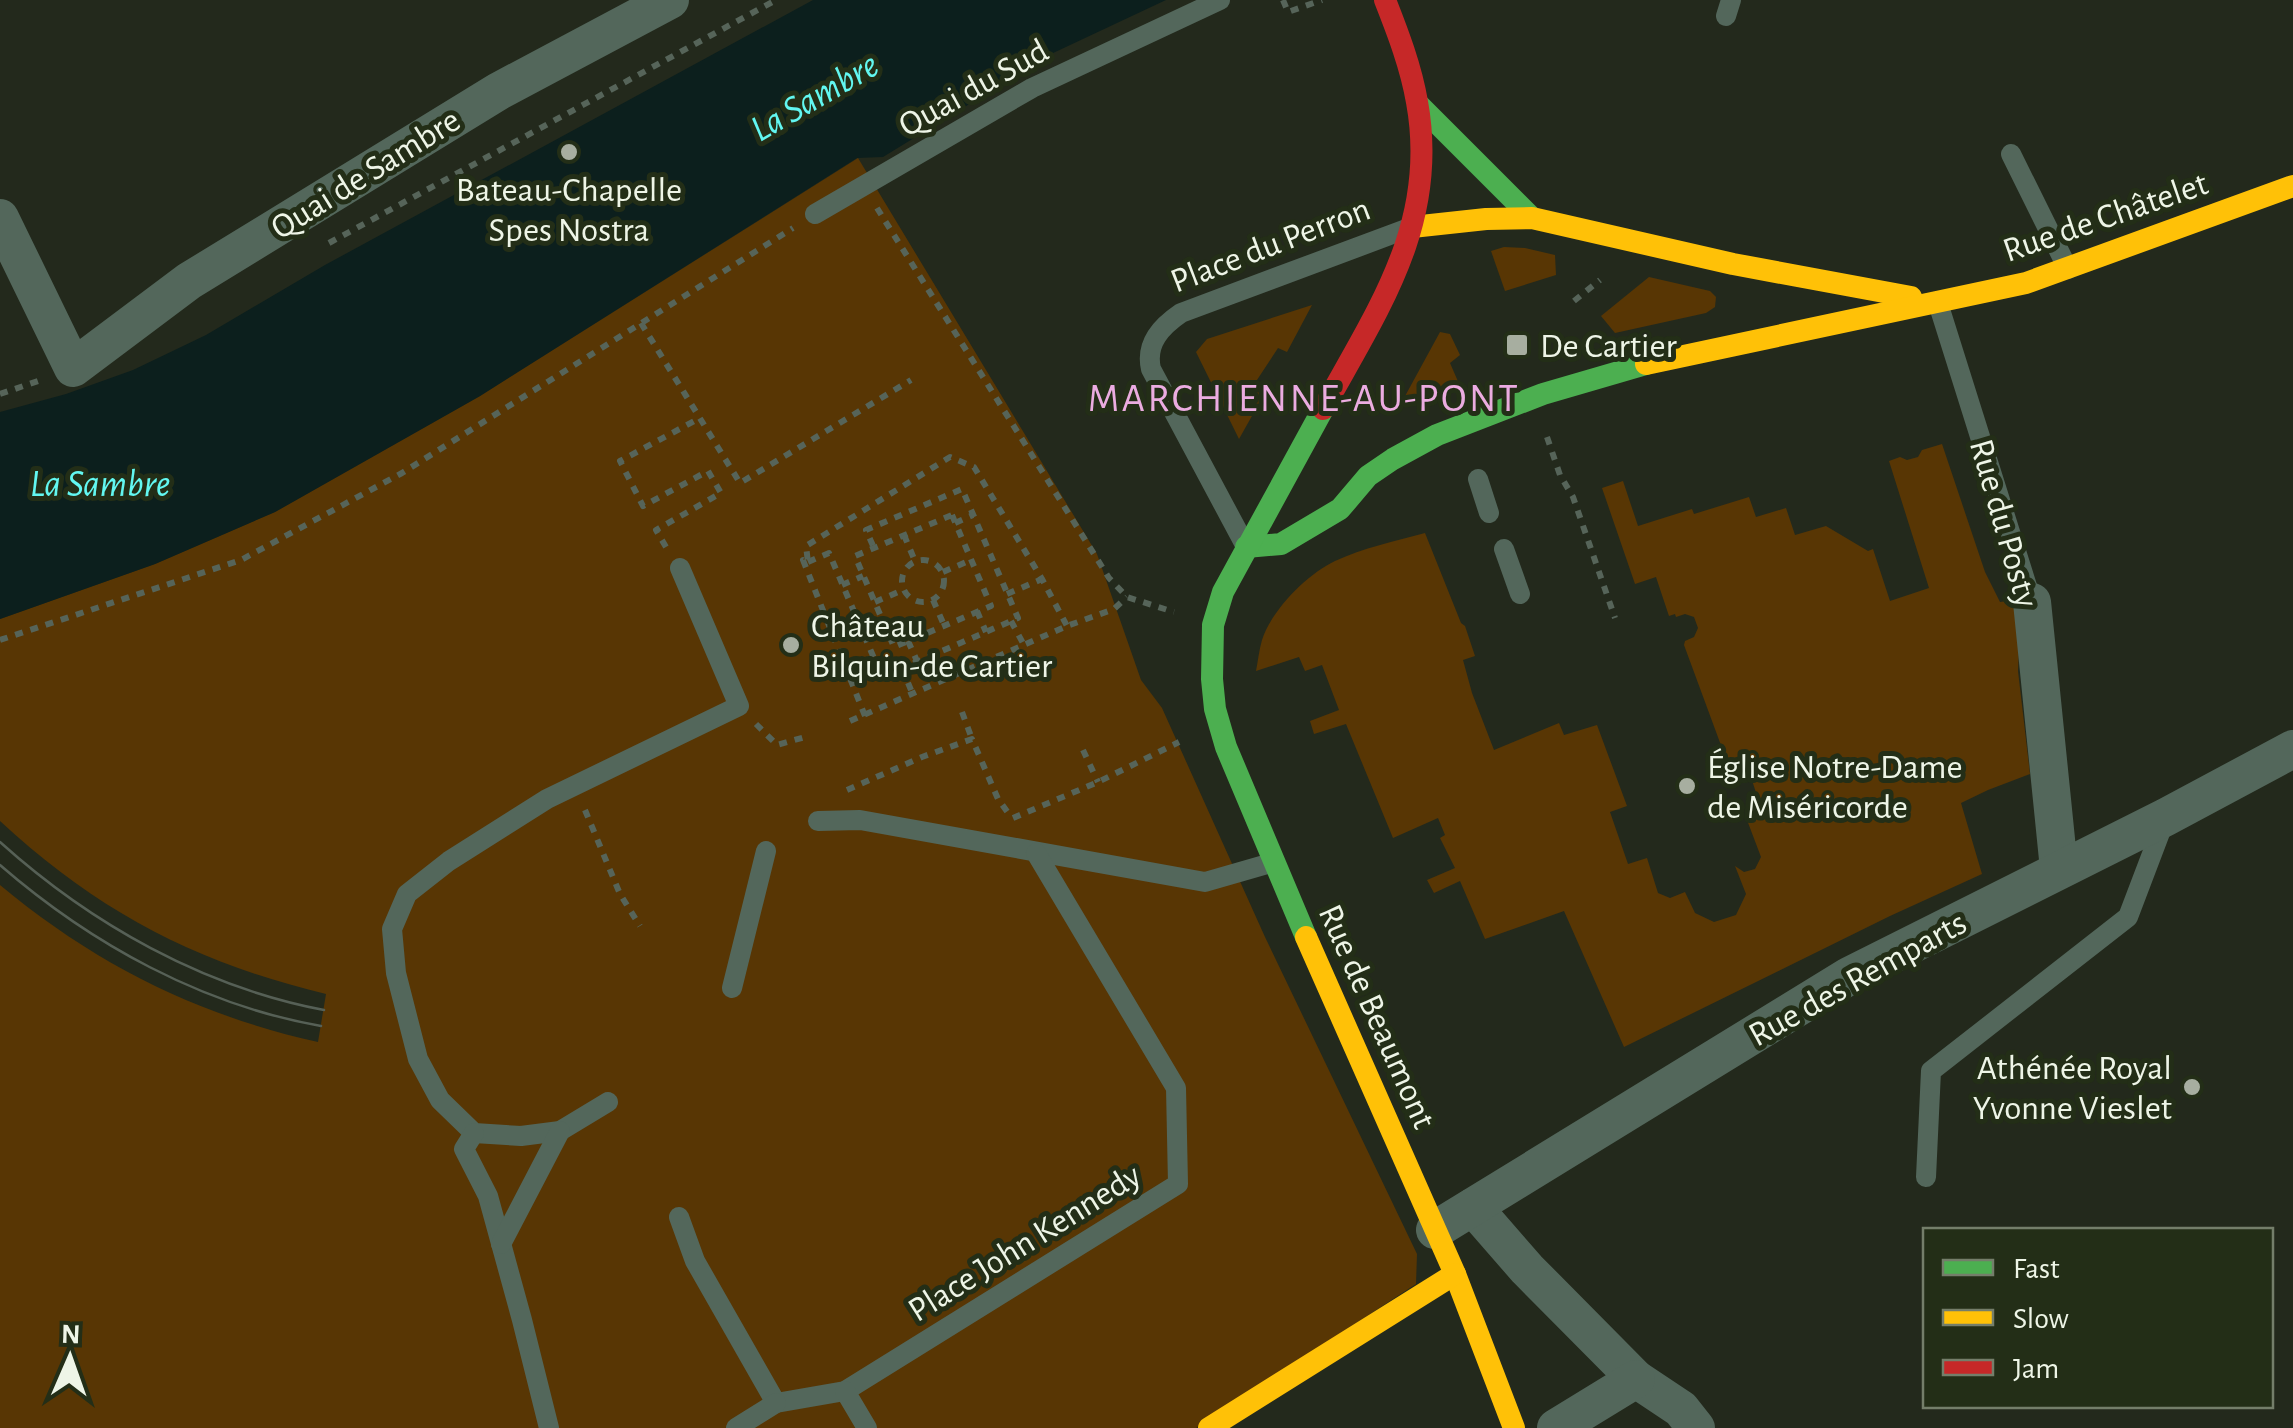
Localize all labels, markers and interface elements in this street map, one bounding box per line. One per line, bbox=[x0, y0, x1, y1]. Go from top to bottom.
street label: Quai du Sud bbox=[893, 33, 1054, 144]
water label: La Sambre bbox=[745, 46, 885, 149]
street label: Quai de Sambre bbox=[265, 102, 466, 246]
marker: Bateau-Chapelle Spes Nostra bbox=[558, 141, 580, 163]
street label: Rue de Châtelet bbox=[1999, 166, 2212, 269]
place label: Bateau-Chapelle Spes Nostra bbox=[456, 173, 682, 248]
street label: Place du Perron bbox=[1166, 191, 1375, 299]
place label: De Cartier bbox=[1540, 329, 1678, 364]
marker: De Cartier bbox=[1504, 332, 1530, 358]
district label: MARCHIENNE-AU-PONT bbox=[1088, 379, 1520, 419]
street label: Rue du Posty bbox=[1963, 435, 2044, 612]
water label: La Sambre bbox=[30, 466, 170, 504]
place label: Château Bilquin-de Cartier bbox=[811, 609, 1053, 684]
marker: Château Bilquin-de Cartier bbox=[780, 634, 802, 656]
place label: Église Notre-Dame de Miséricorde bbox=[1707, 748, 1963, 825]
marker: Église Notre-Dame de Miséricorde bbox=[1676, 775, 1698, 797]
street label: Rue de Beaumont bbox=[1312, 899, 1442, 1134]
street label: Rue des Remparts bbox=[1743, 905, 1972, 1053]
place label: Athénée Royal Yvonne Vieslet bbox=[1973, 1051, 2172, 1126]
marker: Athénée Royal Yvonne Vieslet bbox=[2181, 1076, 2203, 1098]
street label: Place John Kennedy bbox=[902, 1158, 1147, 1329]
legend bbox=[1923, 1228, 2273, 1408]
text: Fast bbox=[2013, 1254, 2060, 1284]
text: Slow bbox=[2013, 1304, 2069, 1334]
north arrow bbox=[20, 1308, 120, 1408]
text: N bbox=[61, 1321, 81, 1349]
text: Jam bbox=[2013, 1354, 2059, 1384]

